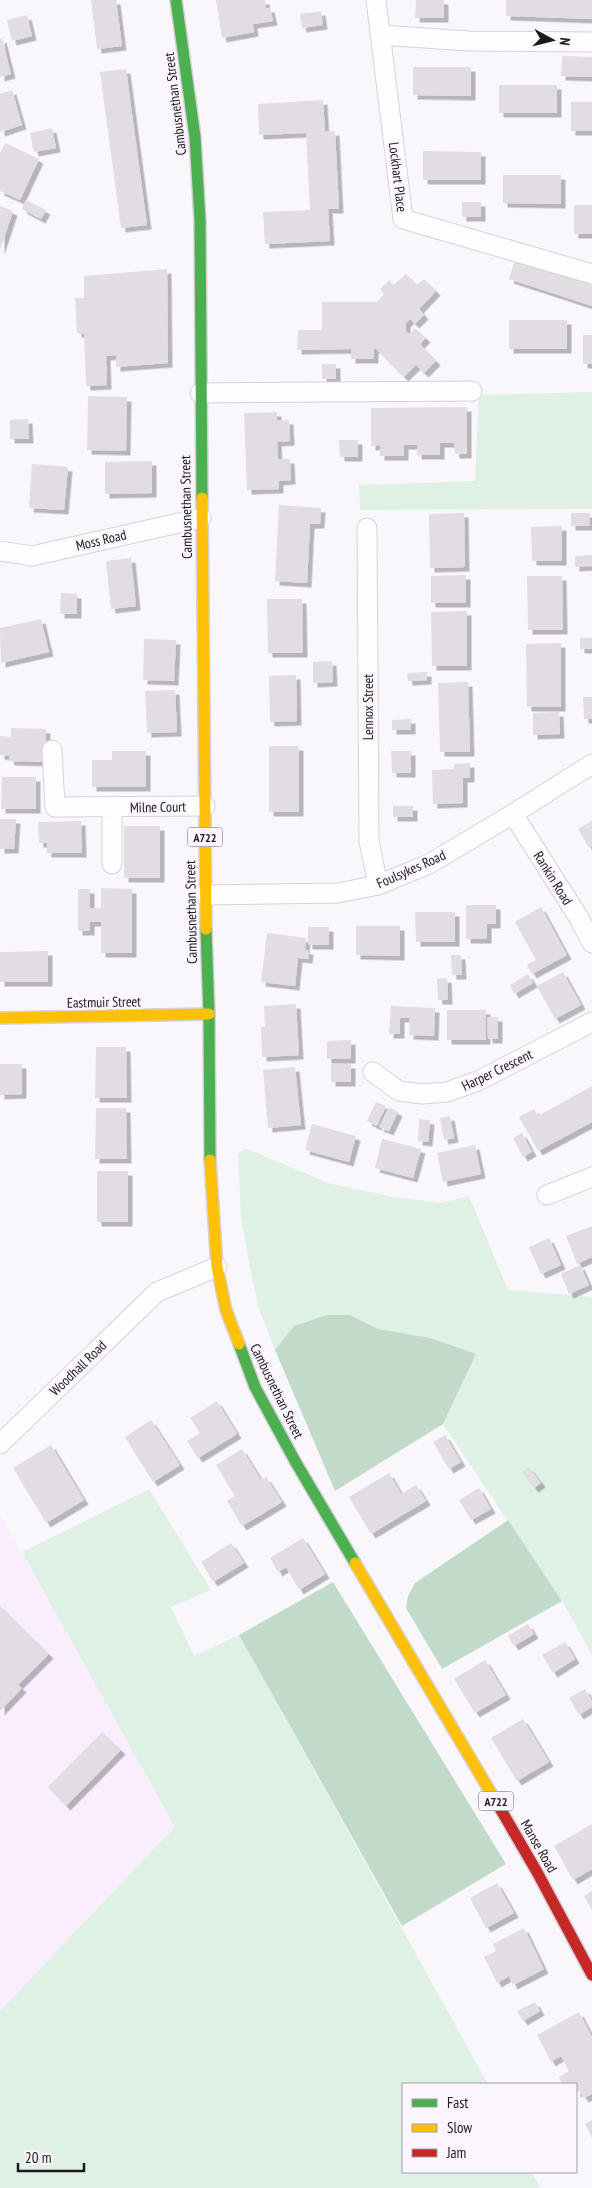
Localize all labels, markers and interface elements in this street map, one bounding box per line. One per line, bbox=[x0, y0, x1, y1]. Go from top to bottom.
north arrow bbox=[527, 15, 577, 65]
text: N bbox=[556, 37, 574, 46]
street label: Cambusnethan Street bbox=[160, 51, 190, 156]
street label: Lockhart Place bbox=[385, 141, 411, 213]
street label: Cambusnethan Street bbox=[176, 455, 196, 559]
street label: Moss Road bbox=[74, 525, 128, 555]
street label: Lennox Street bbox=[359, 674, 377, 740]
street label: Milne Court bbox=[130, 798, 186, 816]
road number: A722 bbox=[188, 828, 222, 846]
street label: Foulsykes Road bbox=[374, 846, 448, 892]
street label: Rankin Road bbox=[529, 848, 577, 908]
street label: Cambusnethan Street bbox=[181, 860, 201, 964]
street label: Eastmuir Street bbox=[67, 992, 141, 1012]
street label: Harper Crescent bbox=[459, 1045, 536, 1095]
street label: Woodhall Road bbox=[46, 1336, 110, 1400]
street label: Cambusnethan Street bbox=[246, 1341, 308, 1442]
road number: A722 bbox=[478, 1792, 514, 1810]
street label: Manse Road bbox=[517, 1816, 561, 1876]
legend bbox=[402, 2083, 577, 2173]
text: Fast bbox=[447, 2093, 468, 2112]
text: Slow bbox=[447, 2118, 472, 2137]
scale bar bbox=[18, 2140, 84, 2172]
text: Jam bbox=[446, 2143, 466, 2162]
text: 20 m bbox=[25, 2148, 51, 2167]

